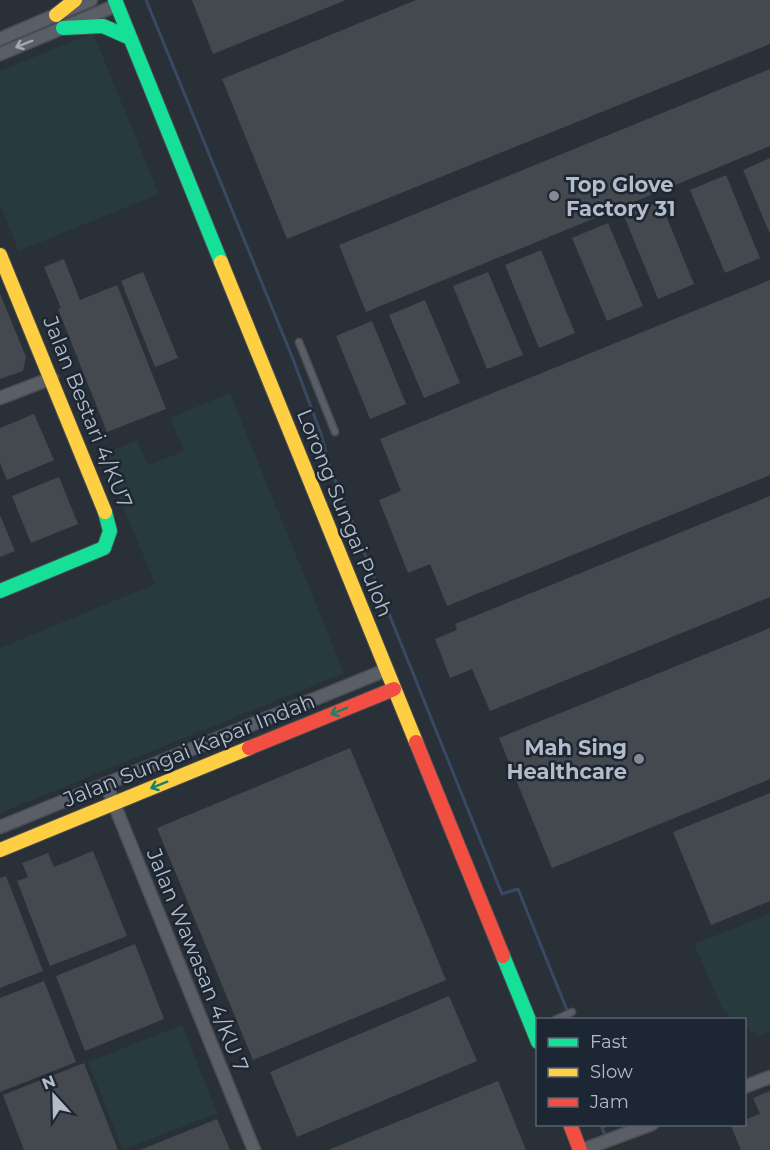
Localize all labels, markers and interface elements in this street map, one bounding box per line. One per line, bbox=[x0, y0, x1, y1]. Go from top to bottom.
one-way arrow bbox=[16, 39, 34, 50]
place label: Top Glove Factory 31 bbox=[566, 172, 675, 221]
marker: Top Glove Factory 31 bbox=[547, 189, 561, 203]
street label: Jalan Bestari 4/KU7 bbox=[38, 312, 138, 512]
street label: Lorong Sungai Puloh bbox=[292, 405, 398, 621]
street label: Jalan Sungai Kapar Indah bbox=[59, 688, 318, 812]
one-way arrow bbox=[331, 706, 349, 717]
place label: Mah Sing Healthcare bbox=[507, 735, 627, 784]
marker: Mah Sing Healthcare bbox=[632, 752, 646, 766]
one-way arrow bbox=[150, 780, 169, 791]
street label: Jalan Wawasan 4/KU 7 bbox=[141, 844, 254, 1075]
legend bbox=[536, 1018, 746, 1126]
text: Fast bbox=[590, 1031, 628, 1053]
text: Slow bbox=[590, 1061, 633, 1083]
north arrow bbox=[24, 1066, 84, 1126]
text: N bbox=[39, 1071, 58, 1094]
text: Jam bbox=[589, 1091, 629, 1113]

